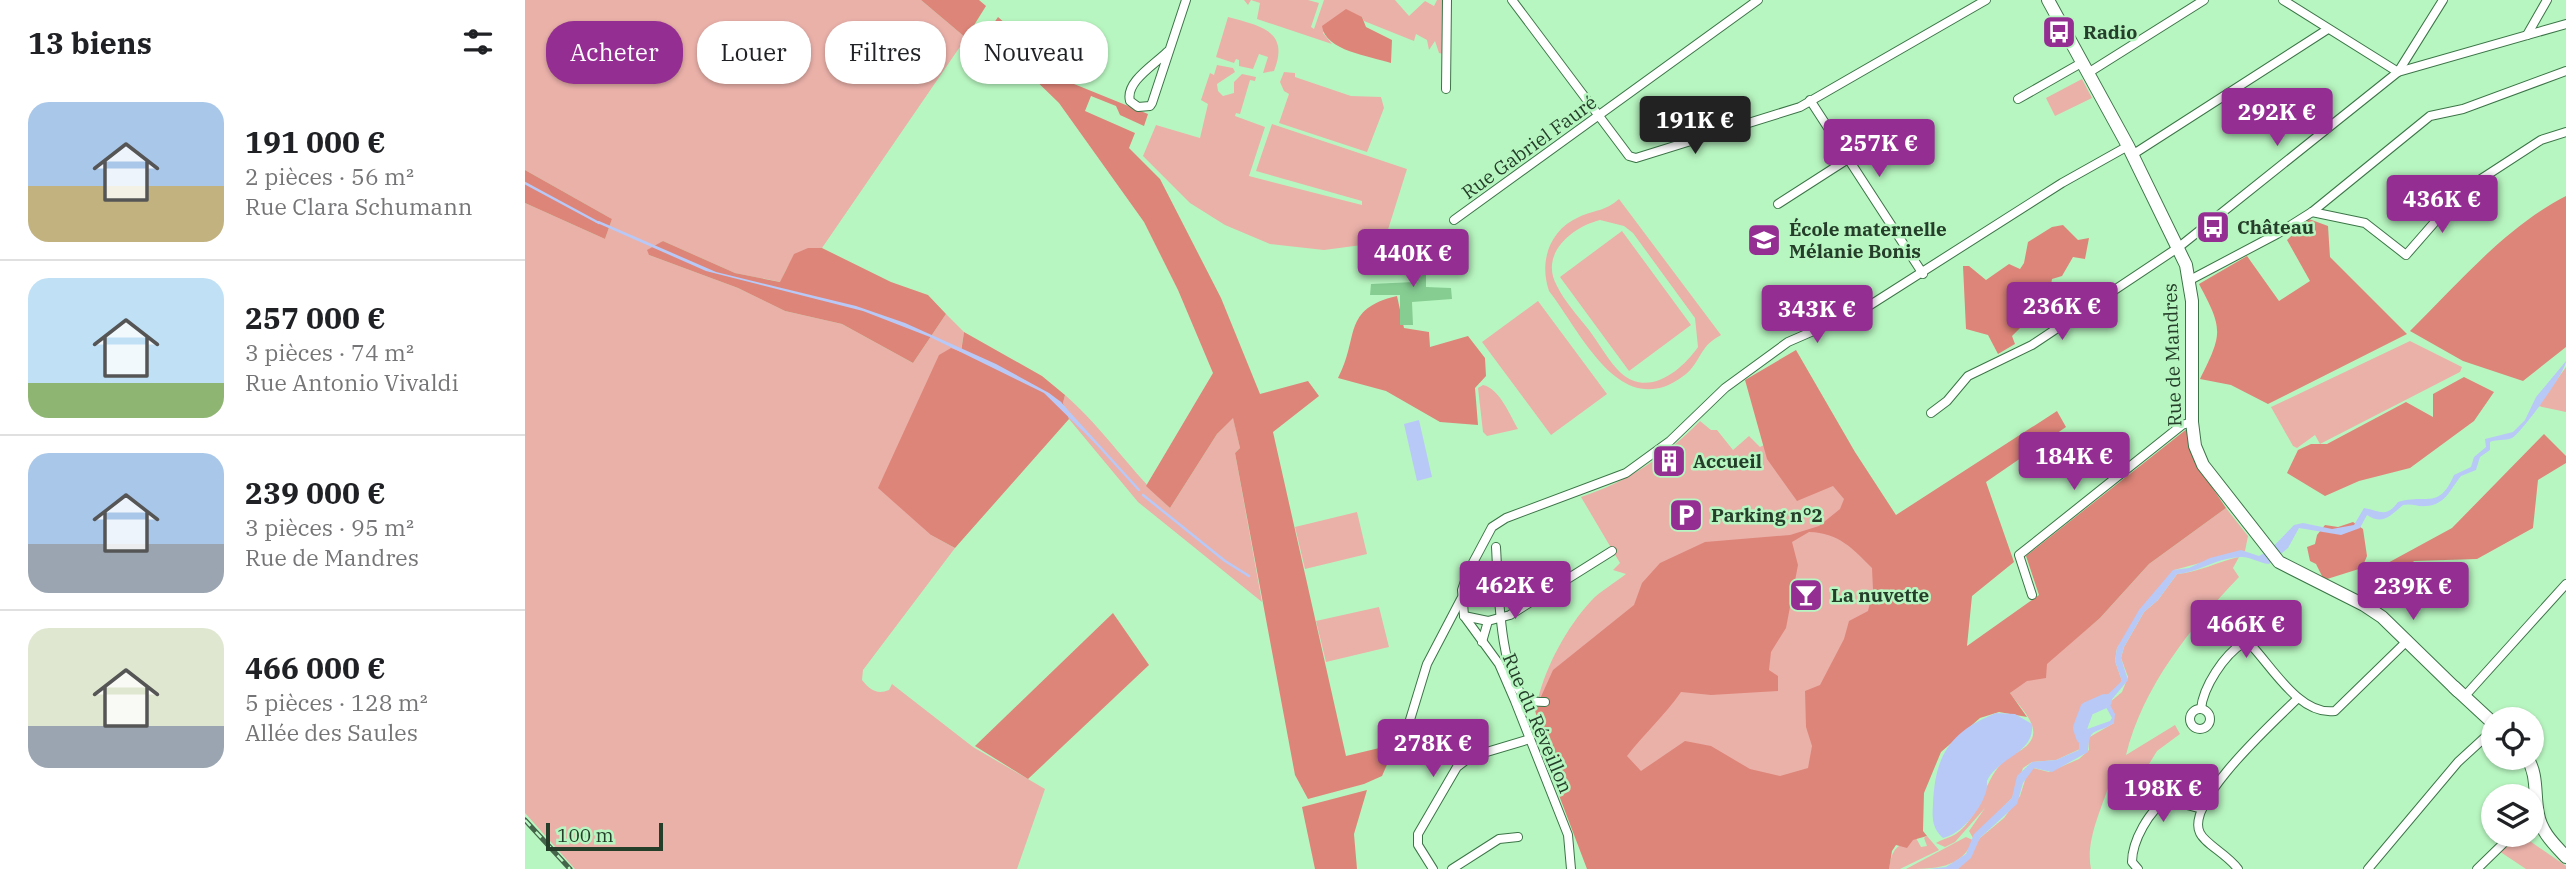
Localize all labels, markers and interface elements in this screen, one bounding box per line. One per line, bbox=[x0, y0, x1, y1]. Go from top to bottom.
bus stop icon: Radio bbox=[2040, 13, 2078, 51]
place label: Radio bbox=[2083, 20, 2137, 44]
chip: Acheter bbox=[546, 21, 683, 84]
chip: Louer bbox=[697, 21, 811, 84]
chip: Filtres bbox=[825, 21, 946, 84]
chip: Nouveau bbox=[960, 21, 1108, 84]
text: 13 biens bbox=[28, 23, 152, 62]
icon: filters bbox=[459, 23, 497, 61]
pin: 292K € bbox=[2220, 88, 2334, 148]
street label: Rue Gabriel Fauré bbox=[1457, 90, 1601, 204]
pin: 191K € bbox=[1638, 96, 1752, 156]
text: 292K € bbox=[2238, 96, 2316, 126]
text: 191K € bbox=[1656, 104, 1734, 134]
pin: 257K € bbox=[1822, 120, 1936, 179]
text: 191 000 € bbox=[245, 122, 386, 161]
text: 257K € bbox=[1840, 127, 1918, 157]
icon: home bbox=[84, 130, 168, 214]
text: 2 pièces · 56 m² bbox=[245, 161, 414, 191]
pin: 436K € bbox=[2385, 176, 2499, 235]
text: 436K € bbox=[2403, 183, 2481, 213]
text: Rue Clara Schumann bbox=[245, 191, 473, 221]
bus stop icon: Château bbox=[2194, 208, 2232, 246]
place label: Château bbox=[2237, 215, 2314, 239]
place label: École maternelle Mélanie Bonis bbox=[1789, 217, 1947, 263]
school or university icon: École maternelle Mélanie Bonis bbox=[1745, 221, 1783, 259]
pin: 440K € bbox=[1356, 230, 1470, 289]
text: 440K € bbox=[1374, 237, 1452, 267]
pin: 236K € bbox=[2005, 282, 2119, 342]
street label: Rue de Mandres bbox=[2157, 283, 2187, 427]
pin: 343K € bbox=[1760, 286, 1874, 345]
text: 236K € bbox=[2023, 290, 2101, 320]
text: 343K € bbox=[1778, 293, 1856, 323]
text: 257 000 € bbox=[245, 298, 386, 337]
icon: home bbox=[84, 306, 168, 390]
text: 3 pièces · 74 m² bbox=[245, 337, 414, 367]
text: Rue Antonio Vivaldi bbox=[245, 367, 459, 397]
pin: 184K € bbox=[2017, 433, 2131, 492]
text: 184K € bbox=[2035, 440, 2113, 470]
building icon: Accueil bbox=[1650, 442, 1688, 480]
place label: Accueil bbox=[1693, 449, 1762, 473]
text: 239 000 € bbox=[245, 473, 386, 512]
icon: home bbox=[84, 481, 168, 565]
parking icon: Parking n°2 bbox=[1667, 496, 1705, 534]
place label: Parking n°2 bbox=[1711, 503, 1823, 527]
text: 3 pièces · 95 m² bbox=[245, 512, 414, 542]
text: Rue de Mandres bbox=[245, 542, 419, 572]
pin: 462K € bbox=[1458, 562, 1572, 621]
pin: 239K € bbox=[2356, 562, 2470, 622]
text: 462K € bbox=[1476, 569, 1554, 599]
text: 239K € bbox=[2374, 570, 2452, 600]
bar icon: La nuvette bbox=[1787, 576, 1825, 614]
place label: La nuvette bbox=[1831, 583, 1929, 607]
pin: 466K € bbox=[2189, 600, 2303, 660]
text: 466K € bbox=[2207, 608, 2285, 638]
text: 466 000 € bbox=[245, 648, 386, 687]
street label: Rue du Réveillon bbox=[1498, 649, 1578, 797]
icon: home bbox=[84, 656, 168, 740]
text: 5 pièces · 128 m² bbox=[245, 687, 428, 717]
map controls bbox=[2481, 707, 2544, 847]
button: locate bbox=[2481, 707, 2544, 770]
text: Allée des Saules bbox=[245, 717, 418, 747]
pin: 278K € bbox=[1376, 720, 1490, 779]
text: 278K € bbox=[1394, 727, 1472, 757]
pin: 198K € bbox=[2106, 764, 2220, 824]
text: 198K € bbox=[2124, 772, 2202, 802]
button: layers bbox=[2481, 784, 2544, 847]
scale bar bbox=[546, 820, 663, 852]
text: 100 m bbox=[557, 823, 614, 847]

